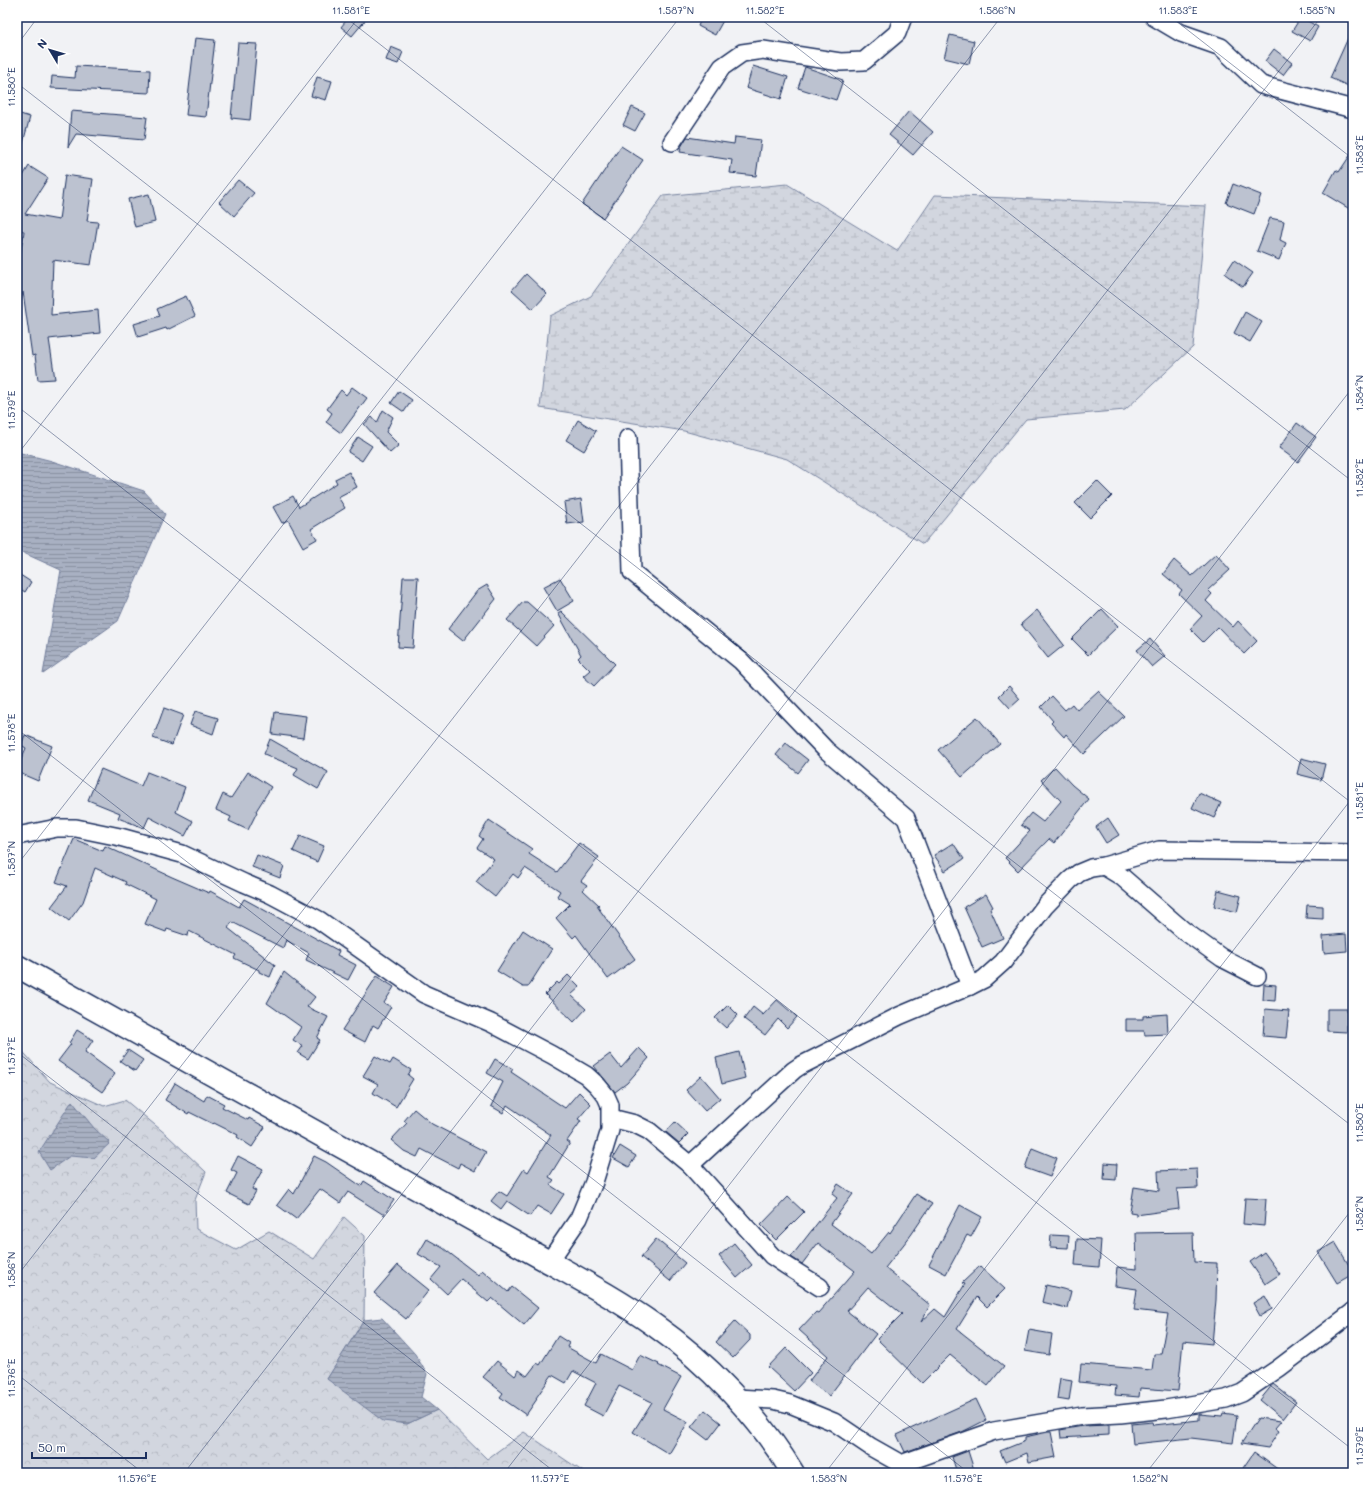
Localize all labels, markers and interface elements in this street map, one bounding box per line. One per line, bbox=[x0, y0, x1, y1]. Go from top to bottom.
text: 11.581°E bbox=[332, 3, 370, 17]
text: 1.587°N bbox=[658, 3, 694, 17]
text: 11.582°E bbox=[746, 3, 785, 17]
text: 1.586°N bbox=[979, 3, 1015, 17]
text: 11.583°E bbox=[1158, 3, 1198, 17]
text: 1.585°N bbox=[1299, 3, 1335, 17]
north arrow bbox=[30, 30, 70, 70]
text: N bbox=[33, 36, 50, 51]
text: 11.580°E bbox=[4, 67, 18, 107]
text: 11.583°E bbox=[1352, 135, 1366, 175]
text: 1.584°N bbox=[1352, 375, 1366, 411]
text: 11.579°E bbox=[4, 390, 18, 429]
text: 11.582°E bbox=[1352, 458, 1366, 497]
text: 11.578°E bbox=[4, 713, 18, 752]
text: 11.581°E bbox=[1352, 782, 1366, 820]
text: 1.587°N bbox=[4, 841, 18, 877]
text: 11.577°E bbox=[4, 1037, 18, 1075]
text: 11.580°E bbox=[1352, 1103, 1366, 1143]
text: 1.582°N bbox=[1352, 1196, 1366, 1232]
text: 1.586°N bbox=[4, 1252, 18, 1288]
text: 11.576°E bbox=[4, 1358, 18, 1397]
text: 11.579°E bbox=[1352, 1426, 1366, 1465]
scale bar bbox=[32, 1434, 146, 1460]
text: 50 m bbox=[38, 1439, 66, 1455]
text: 11.576°E bbox=[118, 1471, 157, 1485]
text: 11.577°E bbox=[531, 1471, 569, 1485]
text: 1.583°N bbox=[811, 1471, 847, 1485]
text: 11.578°E bbox=[944, 1471, 983, 1485]
text: 1.582°N bbox=[1132, 1471, 1168, 1485]

